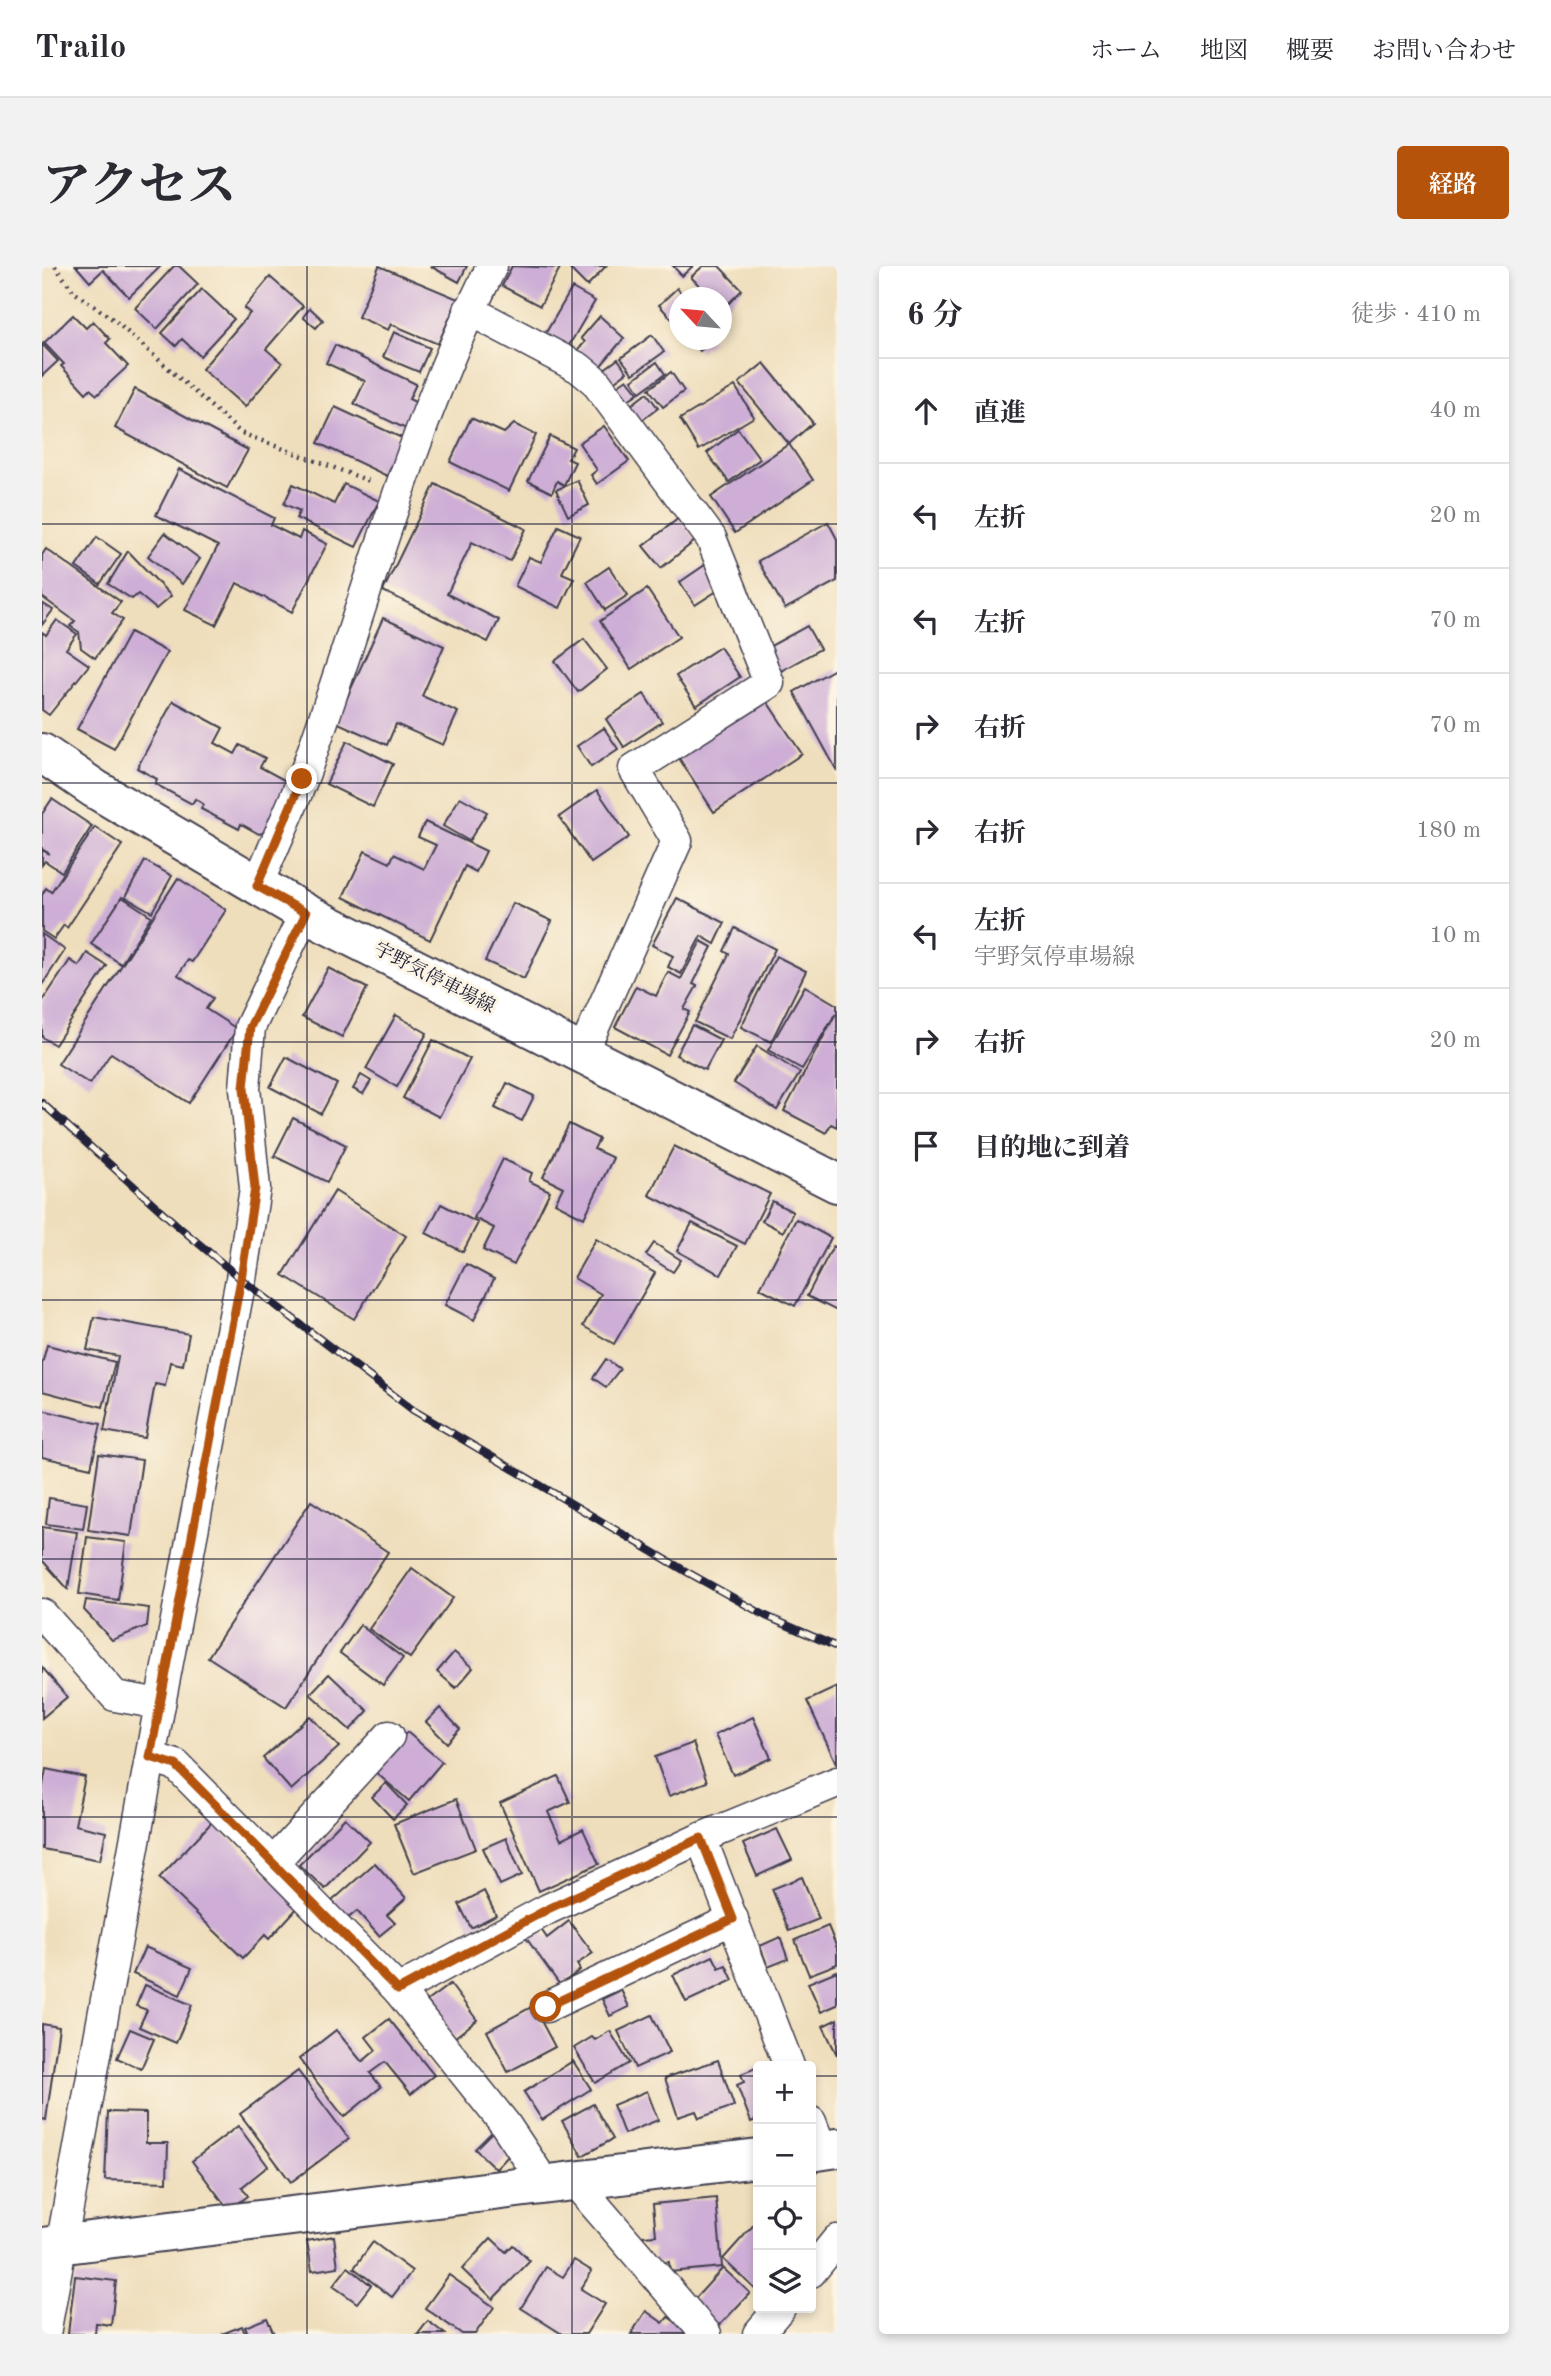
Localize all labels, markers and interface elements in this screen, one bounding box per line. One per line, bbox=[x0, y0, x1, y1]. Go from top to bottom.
text: Trailo bbox=[35, 32, 126, 65]
text: ホーム bbox=[1090, 40, 1162, 64]
text: 地図 bbox=[1200, 40, 1248, 64]
text: 概要 bbox=[1286, 40, 1334, 64]
text: お問い合わせ bbox=[1372, 40, 1516, 64]
button: 経路 bbox=[1397, 146, 1509, 219]
text: アクセス bbox=[42, 164, 237, 213]
north arrow bbox=[669, 287, 732, 350]
text: 6 分 bbox=[907, 301, 963, 331]
text: 徒歩 · 410 m bbox=[1351, 303, 1481, 326]
icon: ahead bbox=[907, 392, 945, 430]
text: 40 m bbox=[1430, 399, 1481, 422]
text: 直進 bbox=[974, 401, 1026, 427]
icon: left bbox=[907, 497, 945, 535]
text: 20 m bbox=[1430, 504, 1481, 527]
text: 左折 bbox=[974, 506, 1026, 532]
icon: left bbox=[907, 602, 945, 640]
text: 70 m bbox=[1430, 609, 1481, 632]
text: 左折 bbox=[974, 611, 1026, 637]
icon: right bbox=[907, 707, 945, 745]
text: 70 m bbox=[1430, 714, 1481, 737]
text: 右折 bbox=[974, 716, 1026, 742]
route end bbox=[286, 763, 317, 794]
icon: right bbox=[907, 812, 945, 850]
text: 180 m bbox=[1416, 819, 1481, 842]
text: 右折 bbox=[974, 821, 1026, 847]
text: 左折 bbox=[974, 909, 1026, 935]
icon: left bbox=[907, 917, 945, 955]
text: 10 m bbox=[1430, 924, 1481, 947]
street label: 宇野気停車場線 bbox=[370, 938, 499, 1018]
text: 宇野気停車場線 bbox=[974, 946, 1135, 969]
icon: right bbox=[907, 1022, 945, 1060]
text: 20 m bbox=[1430, 1029, 1481, 1052]
text: 右折 bbox=[974, 1031, 1026, 1057]
icon: arrive bbox=[907, 1127, 945, 1165]
text: 目的地に到着 bbox=[974, 1136, 1130, 1162]
route start bbox=[530, 1991, 561, 2022]
map controls bbox=[753, 2061, 816, 2313]
button: + bbox=[753, 2061, 816, 2124]
button: − bbox=[753, 2124, 816, 2187]
button: locate bbox=[753, 2187, 816, 2250]
button: layers bbox=[753, 2250, 816, 2313]

